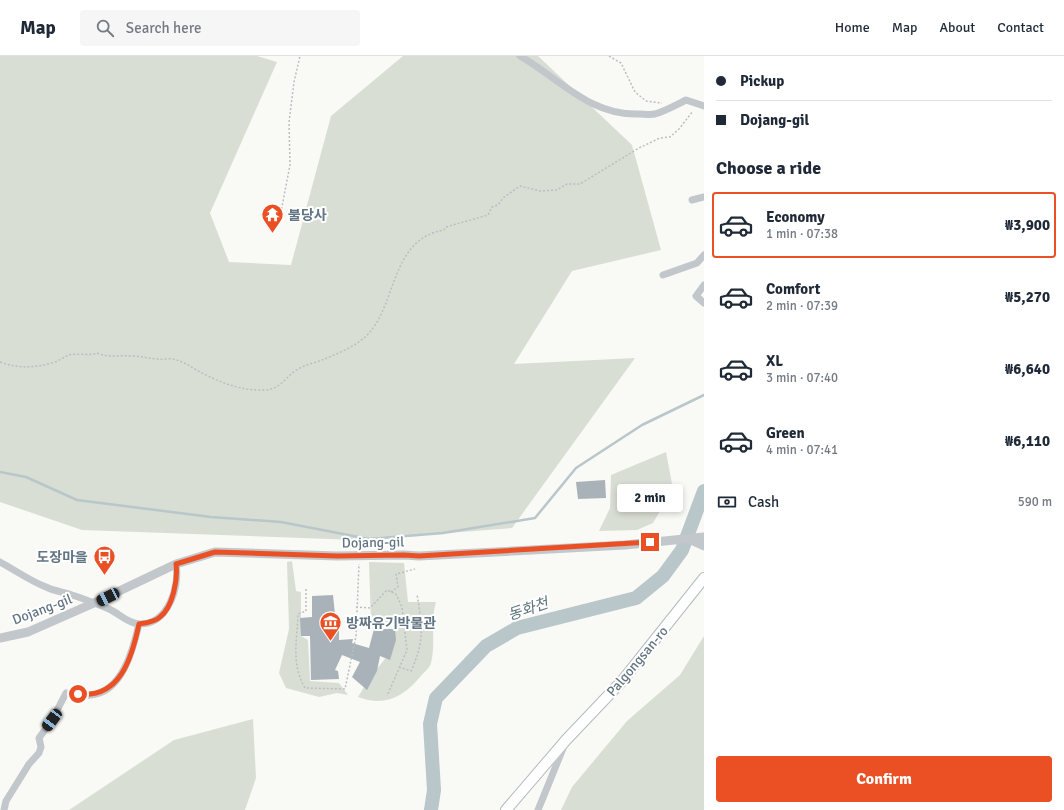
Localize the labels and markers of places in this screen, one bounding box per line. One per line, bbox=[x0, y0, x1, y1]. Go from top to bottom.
temple icon: 불당사 bbox=[260, 202, 286, 235]
place label: 불당사 bbox=[288, 207, 327, 224]
bus stop icon: 도장마을 bbox=[91, 544, 117, 577]
place label: 도장마을 bbox=[36, 549, 88, 566]
museum icon: 방짜유기박물관 bbox=[318, 610, 344, 643]
place label: 방짜유기박물관 bbox=[346, 615, 436, 632]

